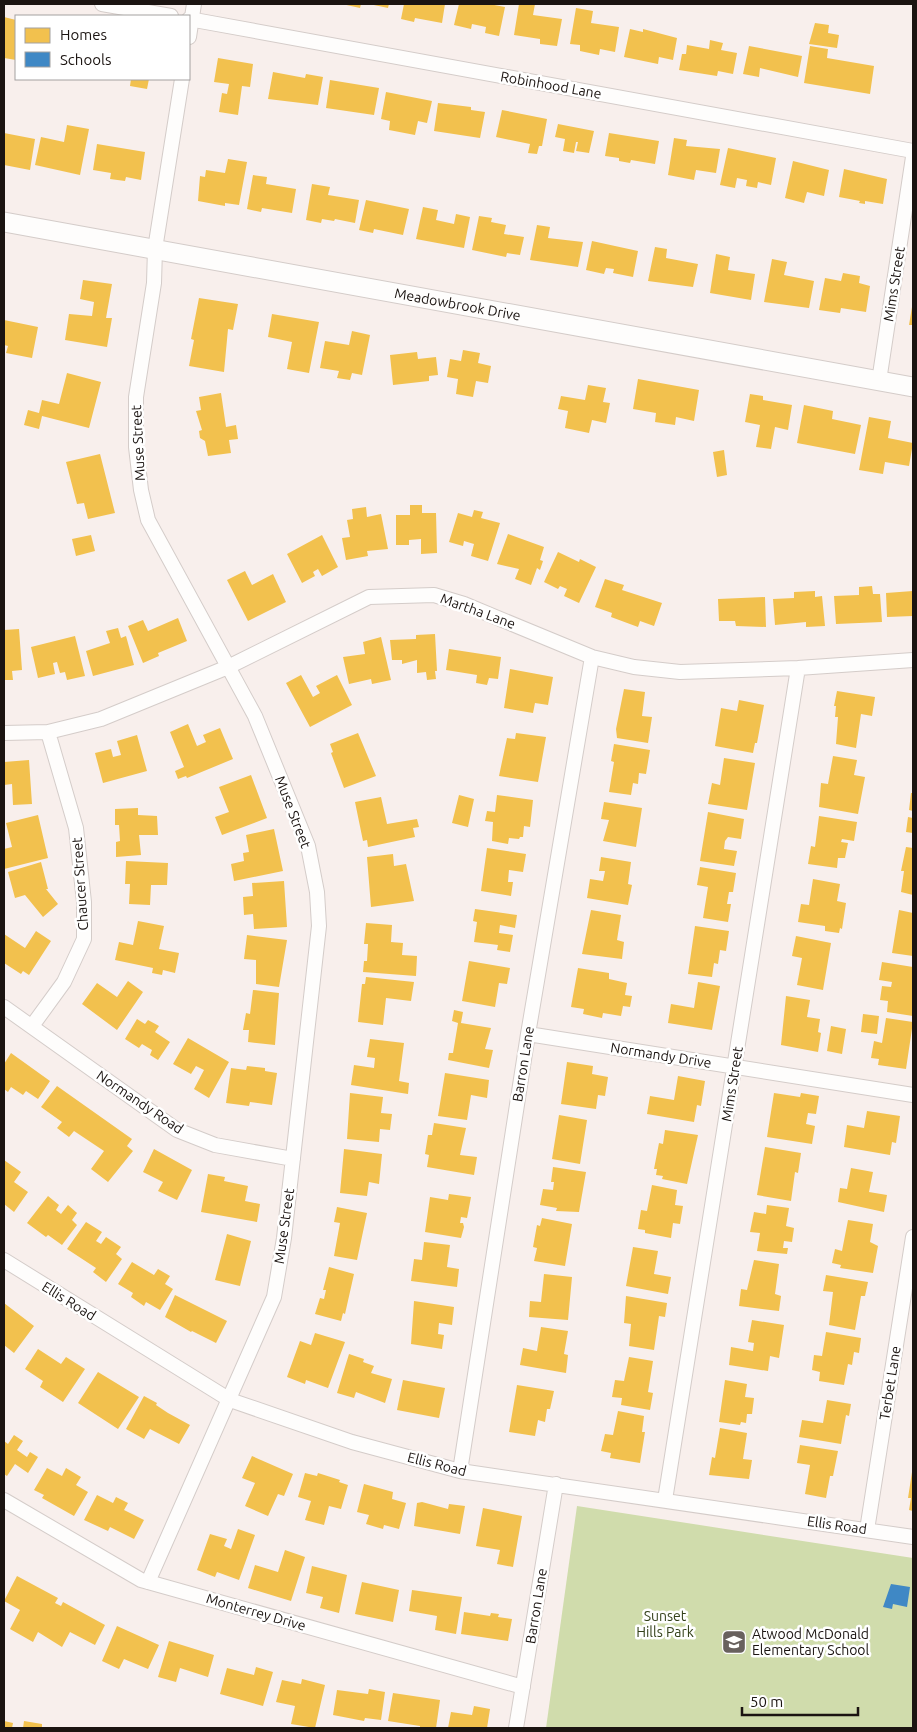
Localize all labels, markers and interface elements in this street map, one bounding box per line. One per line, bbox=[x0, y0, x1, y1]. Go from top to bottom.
legend bbox=[15, 15, 190, 80]
text: Homes bbox=[60, 26, 107, 43]
text: Schools bbox=[60, 51, 111, 68]
street label: Robinhood Lane bbox=[499, 68, 603, 102]
street label: Mims Street bbox=[880, 245, 908, 323]
street label: Meadowbrook Drive bbox=[393, 285, 522, 324]
street label: Muse Street bbox=[128, 404, 148, 481]
street label: Martha Lane bbox=[438, 590, 518, 632]
street label: Muse Street bbox=[272, 774, 314, 851]
street label: Chaucer Street bbox=[69, 836, 91, 931]
street label: Barron Lane bbox=[509, 1025, 537, 1103]
street label: Normandy Drive bbox=[609, 1039, 713, 1071]
street label: Mims Street bbox=[718, 1045, 746, 1123]
street label: Normandy Road bbox=[94, 1067, 186, 1137]
street label: Muse Street bbox=[271, 1187, 297, 1265]
street label: Ellis Road bbox=[39, 1278, 99, 1324]
street label: Terbet Lane bbox=[876, 1345, 904, 1421]
street label: Ellis Road bbox=[406, 1449, 468, 1479]
street label: Ellis Road bbox=[806, 1513, 868, 1537]
street label: Barron Lane bbox=[522, 1567, 550, 1645]
street label: Monterrey Drive bbox=[204, 1590, 308, 1634]
park label: Sunset Hills Park bbox=[636, 1608, 694, 1640]
place label: Atwood McDonald Elementary School bbox=[752, 1626, 870, 1658]
school or university icon: Atwood McDonald Elementary School bbox=[721, 1629, 747, 1655]
scale bar bbox=[742, 1684, 858, 1716]
text: 50 m bbox=[750, 1693, 783, 1710]

